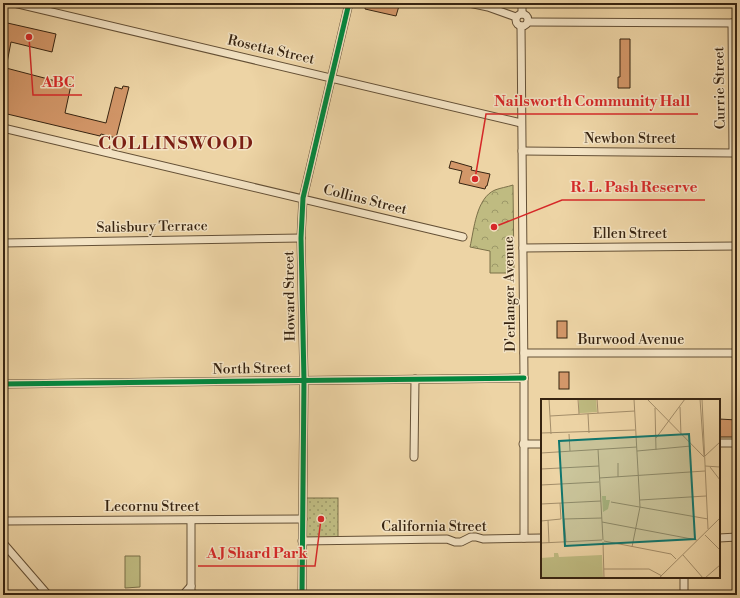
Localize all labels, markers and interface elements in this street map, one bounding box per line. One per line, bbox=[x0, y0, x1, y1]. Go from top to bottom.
street label: Rosetta Street bbox=[226, 31, 316, 69]
street label: Currie Street bbox=[710, 46, 730, 130]
callout: ABC bbox=[33, 68, 82, 95]
text: ABC bbox=[41, 73, 74, 92]
callout: Nailsworth Community Hall bbox=[486, 87, 698, 114]
text: Nailsworth Community Hall bbox=[494, 92, 690, 111]
street label: Newbon Street bbox=[584, 130, 676, 148]
district label: COLLINSWOOD bbox=[98, 132, 254, 155]
callout: R. L. Pash Reserve bbox=[562, 173, 705, 200]
text: R. L. Pash Reserve bbox=[570, 178, 698, 197]
street label: Collins Street bbox=[321, 181, 409, 219]
street label: Salisbury Terrace bbox=[96, 217, 208, 237]
street label: Ellen Street bbox=[593, 225, 667, 243]
street label: D'erlanger Avenue bbox=[500, 236, 520, 352]
street label: Howard Street bbox=[280, 251, 300, 341]
street label: Burwood Avenue bbox=[577, 331, 684, 349]
street label: North Street bbox=[212, 359, 292, 379]
inset map bbox=[541, 399, 720, 578]
street label: Lecornu Street bbox=[105, 498, 199, 516]
street label: California Street bbox=[381, 518, 487, 536]
callout: A J Shard Park bbox=[198, 539, 315, 566]
text: A J Shard Park bbox=[205, 544, 308, 563]

